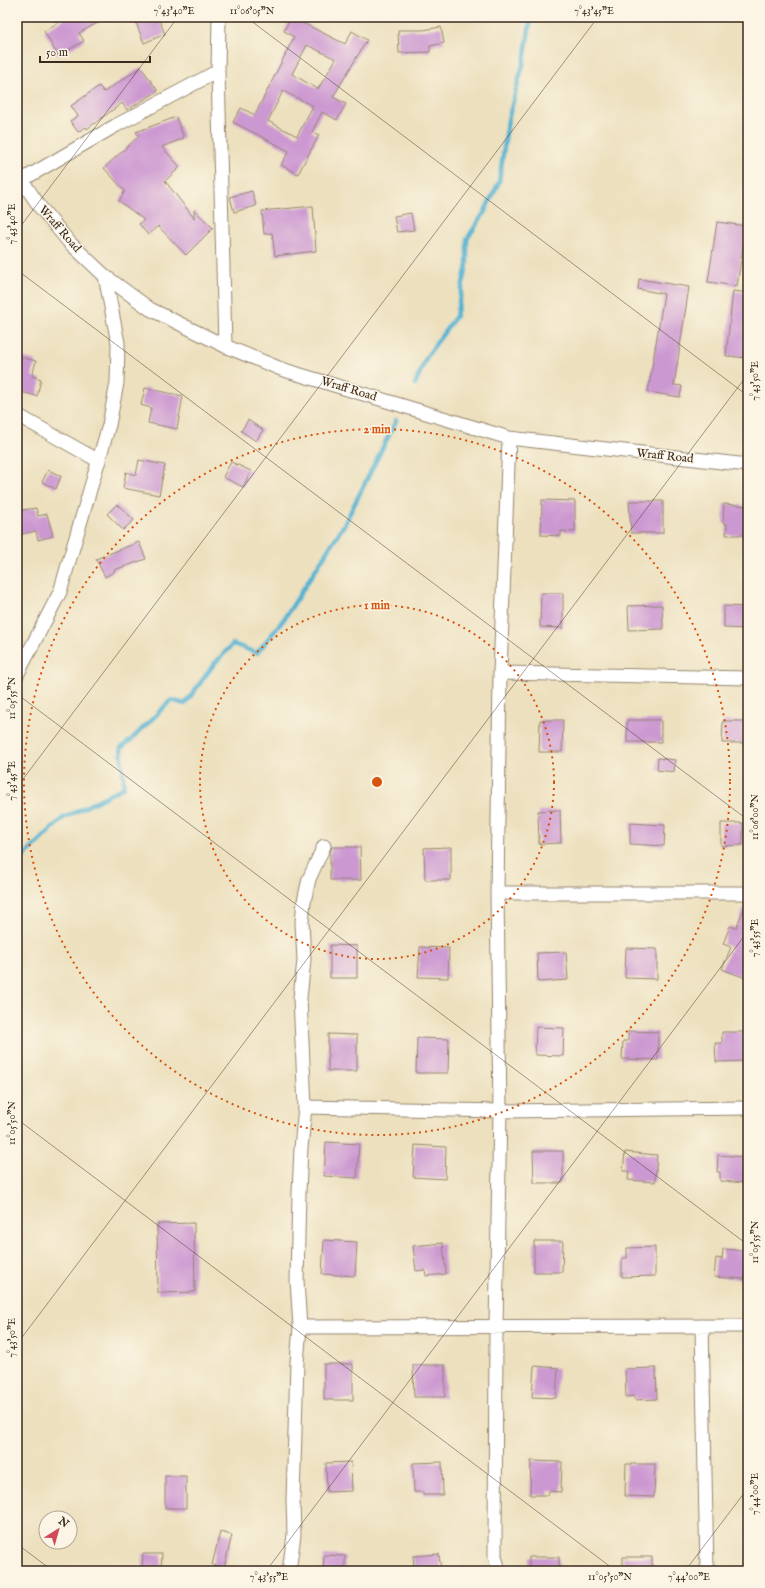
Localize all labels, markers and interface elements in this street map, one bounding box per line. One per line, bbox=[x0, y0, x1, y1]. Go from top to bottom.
text: 7°43'40"E bbox=[154, 5, 195, 18]
text: 11°06'05"N bbox=[230, 5, 275, 18]
text: 7°43'45"E bbox=[574, 5, 614, 18]
scale bar bbox=[40, 38, 150, 64]
text: 50 m bbox=[46, 45, 68, 60]
street label: Wraff Road bbox=[36, 202, 85, 256]
text: 7°43'40"E bbox=[6, 203, 19, 244]
text: 7°43'50"E bbox=[749, 361, 762, 401]
street label: Wraff Road bbox=[319, 373, 379, 405]
text: 2 min bbox=[363, 422, 391, 437]
street label: Wraff Road bbox=[636, 446, 695, 467]
text: 1 min bbox=[364, 598, 391, 613]
text: 11°05'55"N bbox=[6, 676, 19, 719]
text: 7°43'45"E bbox=[6, 761, 19, 801]
centre of rings bbox=[370, 775, 384, 789]
text: 11°06'00"N bbox=[749, 794, 762, 840]
text: 7°43'55"E bbox=[749, 919, 762, 957]
text: 11°05'50"N bbox=[6, 1101, 19, 1145]
text: 11°05'55"N bbox=[749, 1220, 762, 1263]
text: 7°43'50"E bbox=[6, 1318, 19, 1358]
text: 7°44'00"E bbox=[749, 1473, 762, 1515]
north arrow bbox=[38, 1510, 78, 1550]
text: N bbox=[55, 1514, 72, 1532]
text: 7°43'55"E bbox=[250, 1571, 288, 1584]
text: 11°05'50"N bbox=[588, 1571, 632, 1584]
text: 7°44'00"E bbox=[668, 1571, 710, 1584]

